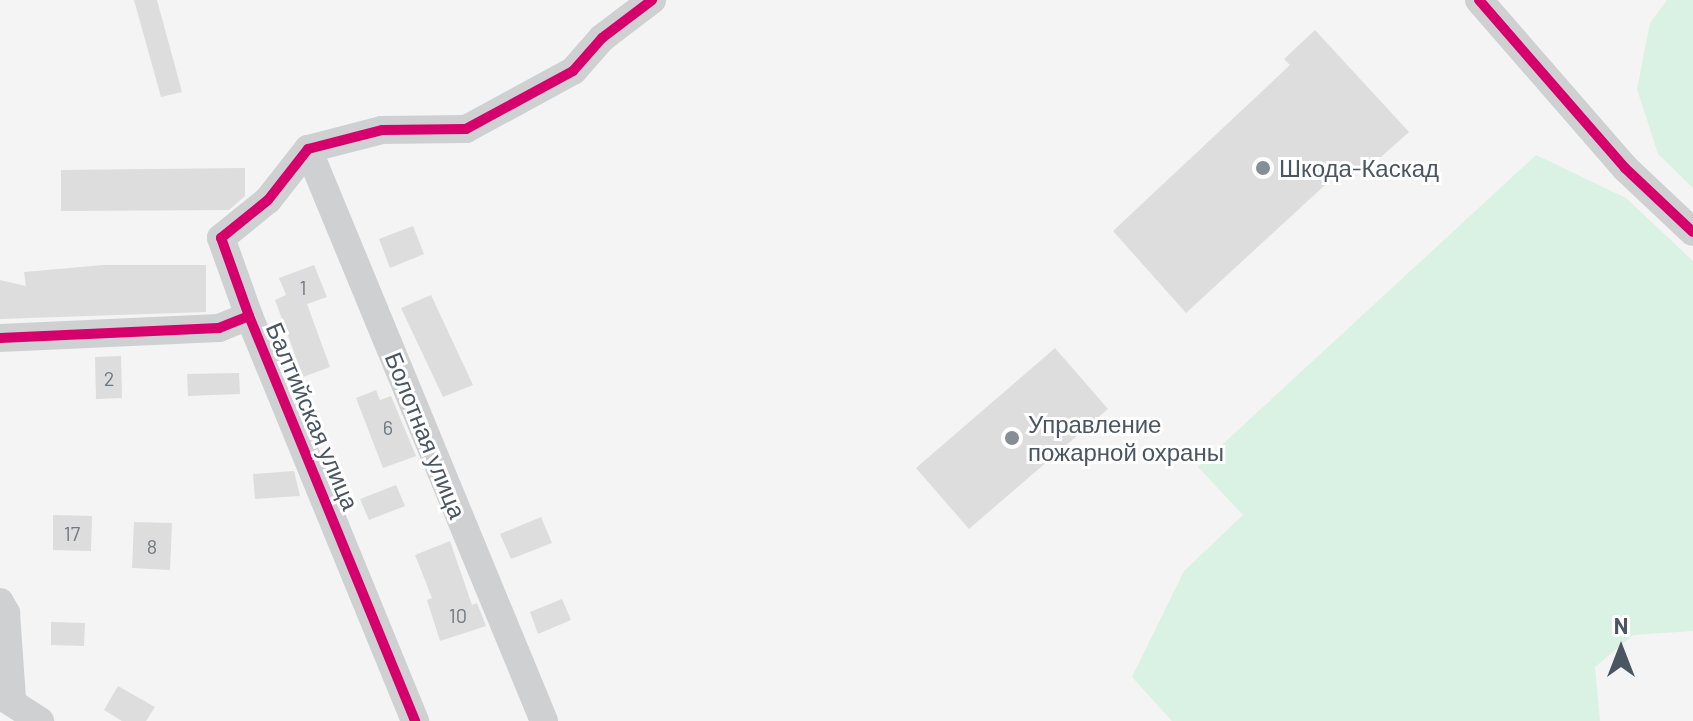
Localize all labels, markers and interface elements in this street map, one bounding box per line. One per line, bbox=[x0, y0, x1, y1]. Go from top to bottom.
place label: Шкода-Каскад bbox=[1279, 154, 1439, 182]
marker: Шкода-Каскад bbox=[1254, 159, 1272, 177]
house number: 1 bbox=[300, 275, 306, 299]
street label: Балтийская улица bbox=[260, 318, 366, 514]
street label: Болотная улица bbox=[379, 348, 473, 522]
house number: 2 bbox=[104, 366, 114, 390]
place label: Управление пожарной охраны bbox=[1028, 410, 1224, 466]
house number: 6 bbox=[383, 415, 393, 439]
marker: Управление пожарной охраны bbox=[1003, 429, 1021, 447]
house number: 17 bbox=[64, 521, 80, 545]
house number: 8 bbox=[147, 534, 157, 558]
house number: 10 bbox=[449, 603, 467, 627]
north arrow bbox=[1581, 609, 1661, 689]
text: N bbox=[1614, 612, 1628, 638]

